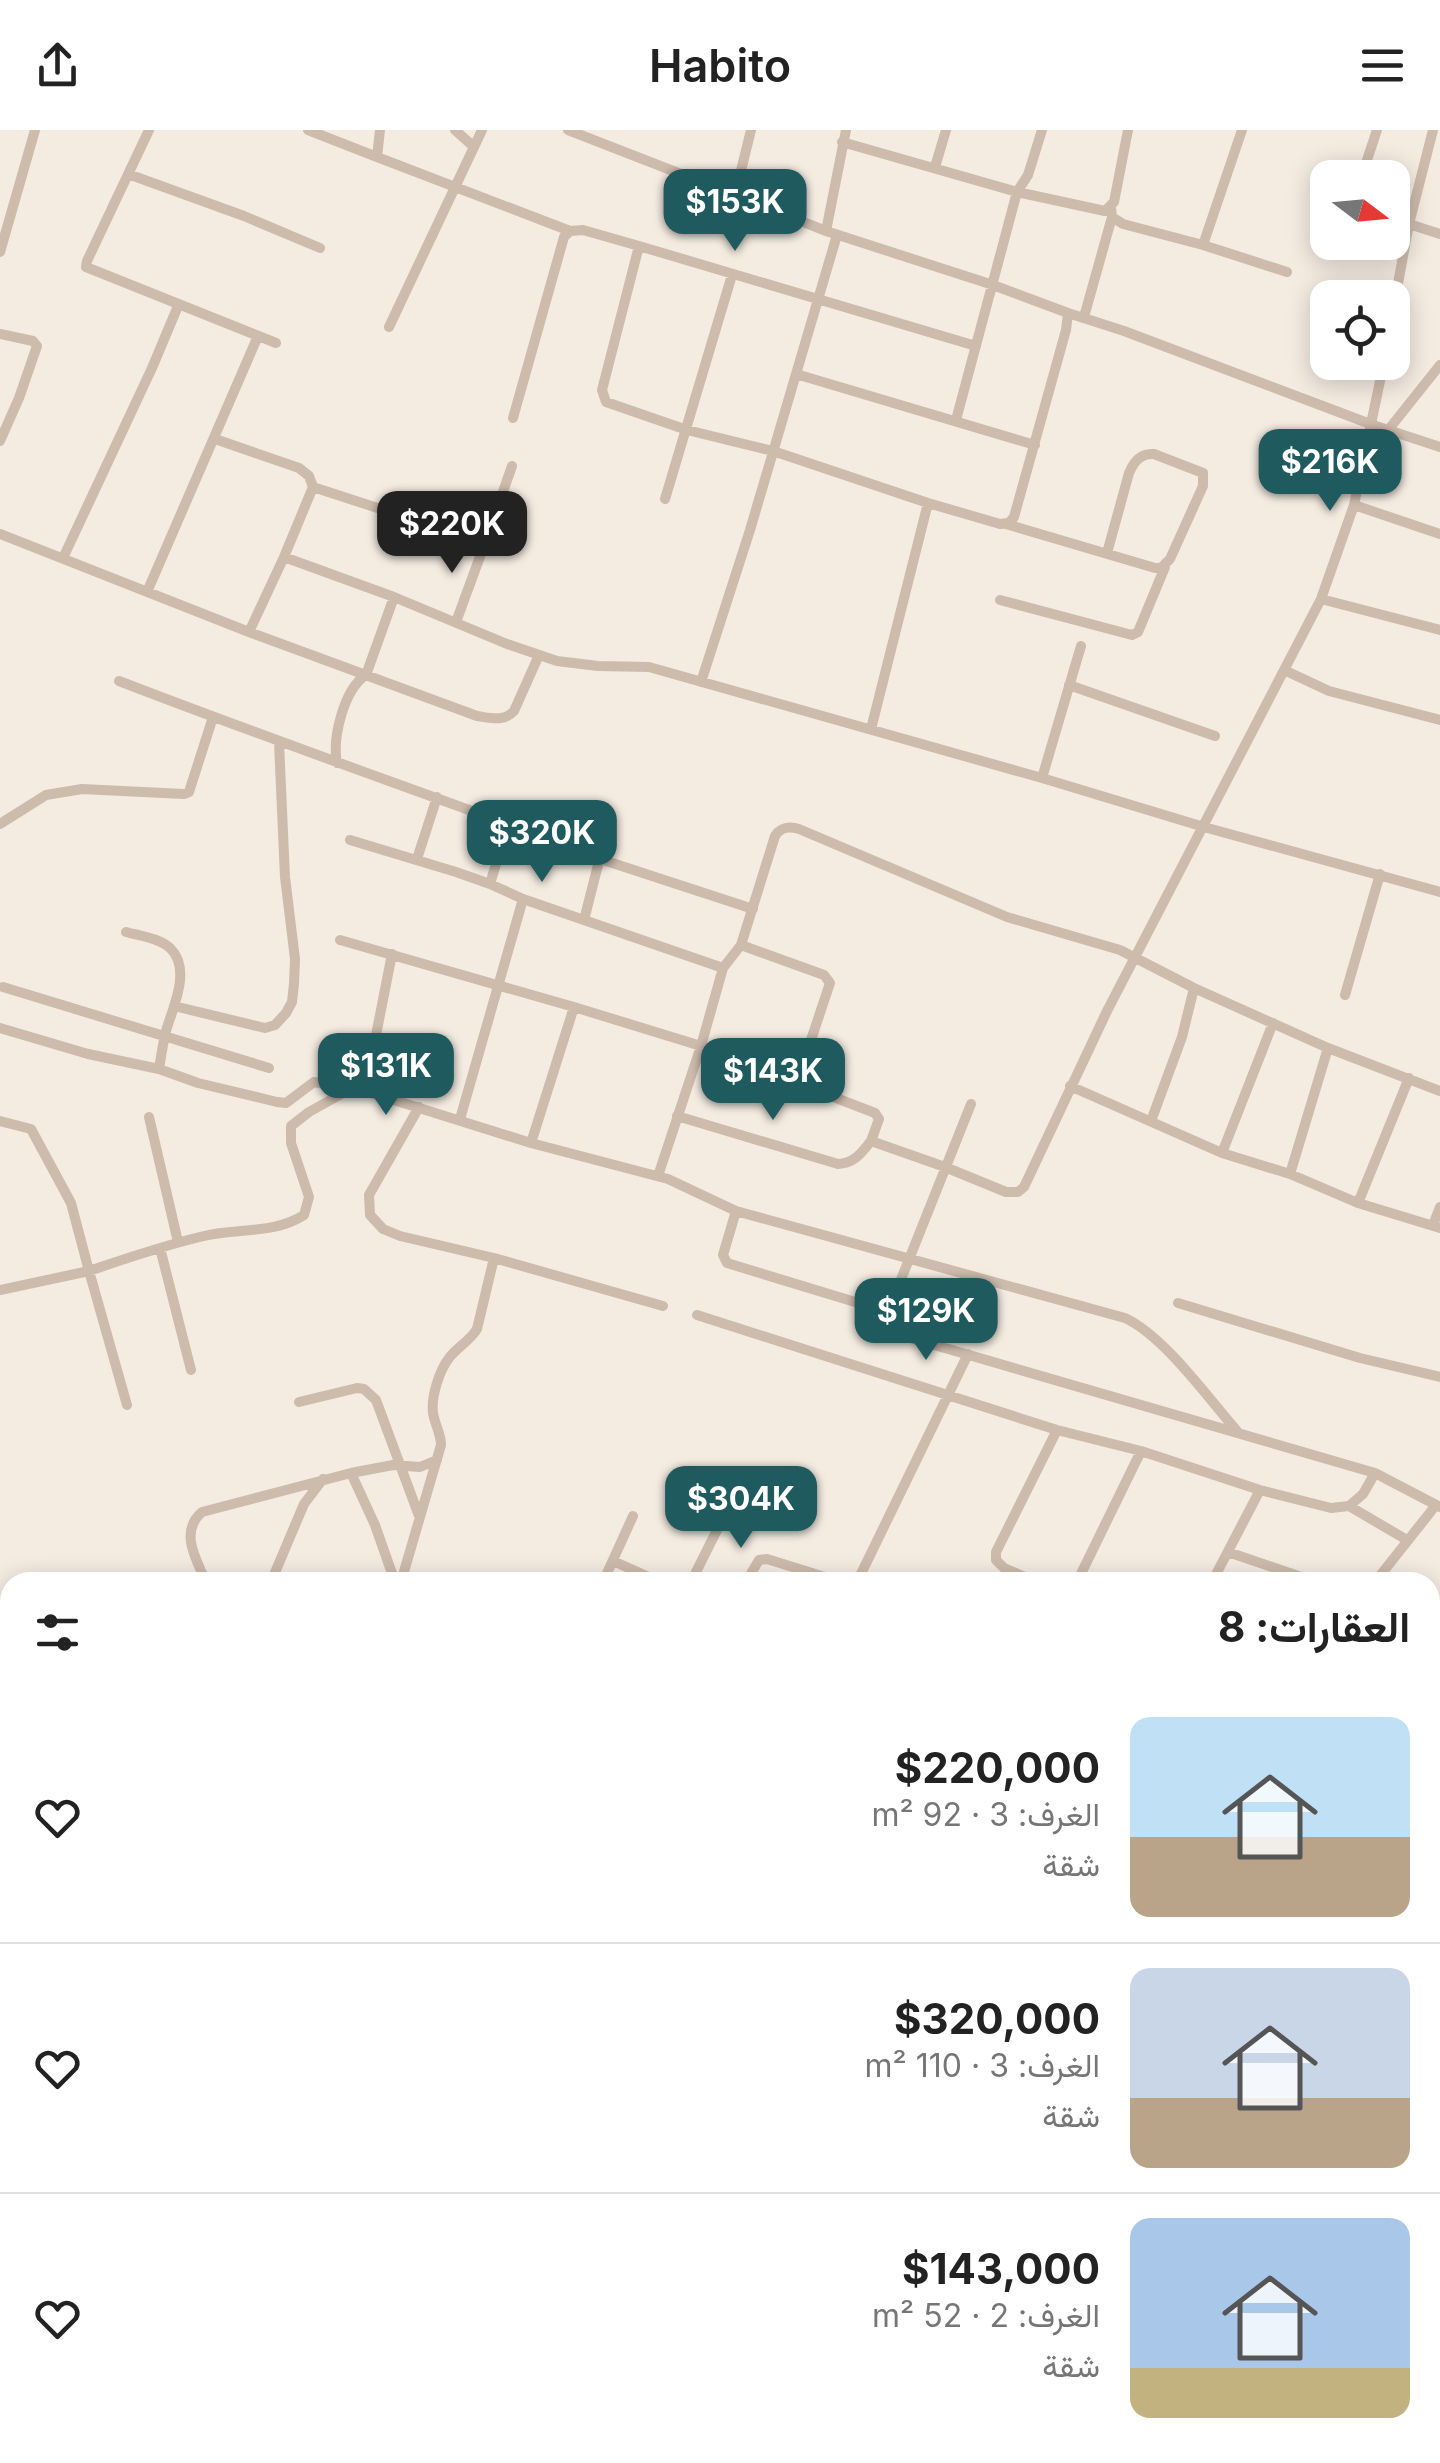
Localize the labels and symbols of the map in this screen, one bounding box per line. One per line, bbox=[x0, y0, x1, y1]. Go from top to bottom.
north arrow bbox=[1310, 160, 1410, 260]
pin: $153K bbox=[665, 169, 805, 254]
pin: $216K bbox=[1260, 429, 1400, 514]
pin: $220K bbox=[382, 491, 522, 576]
pin: $320K bbox=[472, 800, 612, 885]
pin: $131K bbox=[316, 1033, 456, 1118]
pin: $143K bbox=[703, 1038, 843, 1123]
pin: $129K bbox=[856, 1278, 996, 1363]
pin: $304K bbox=[671, 1466, 811, 1551]

